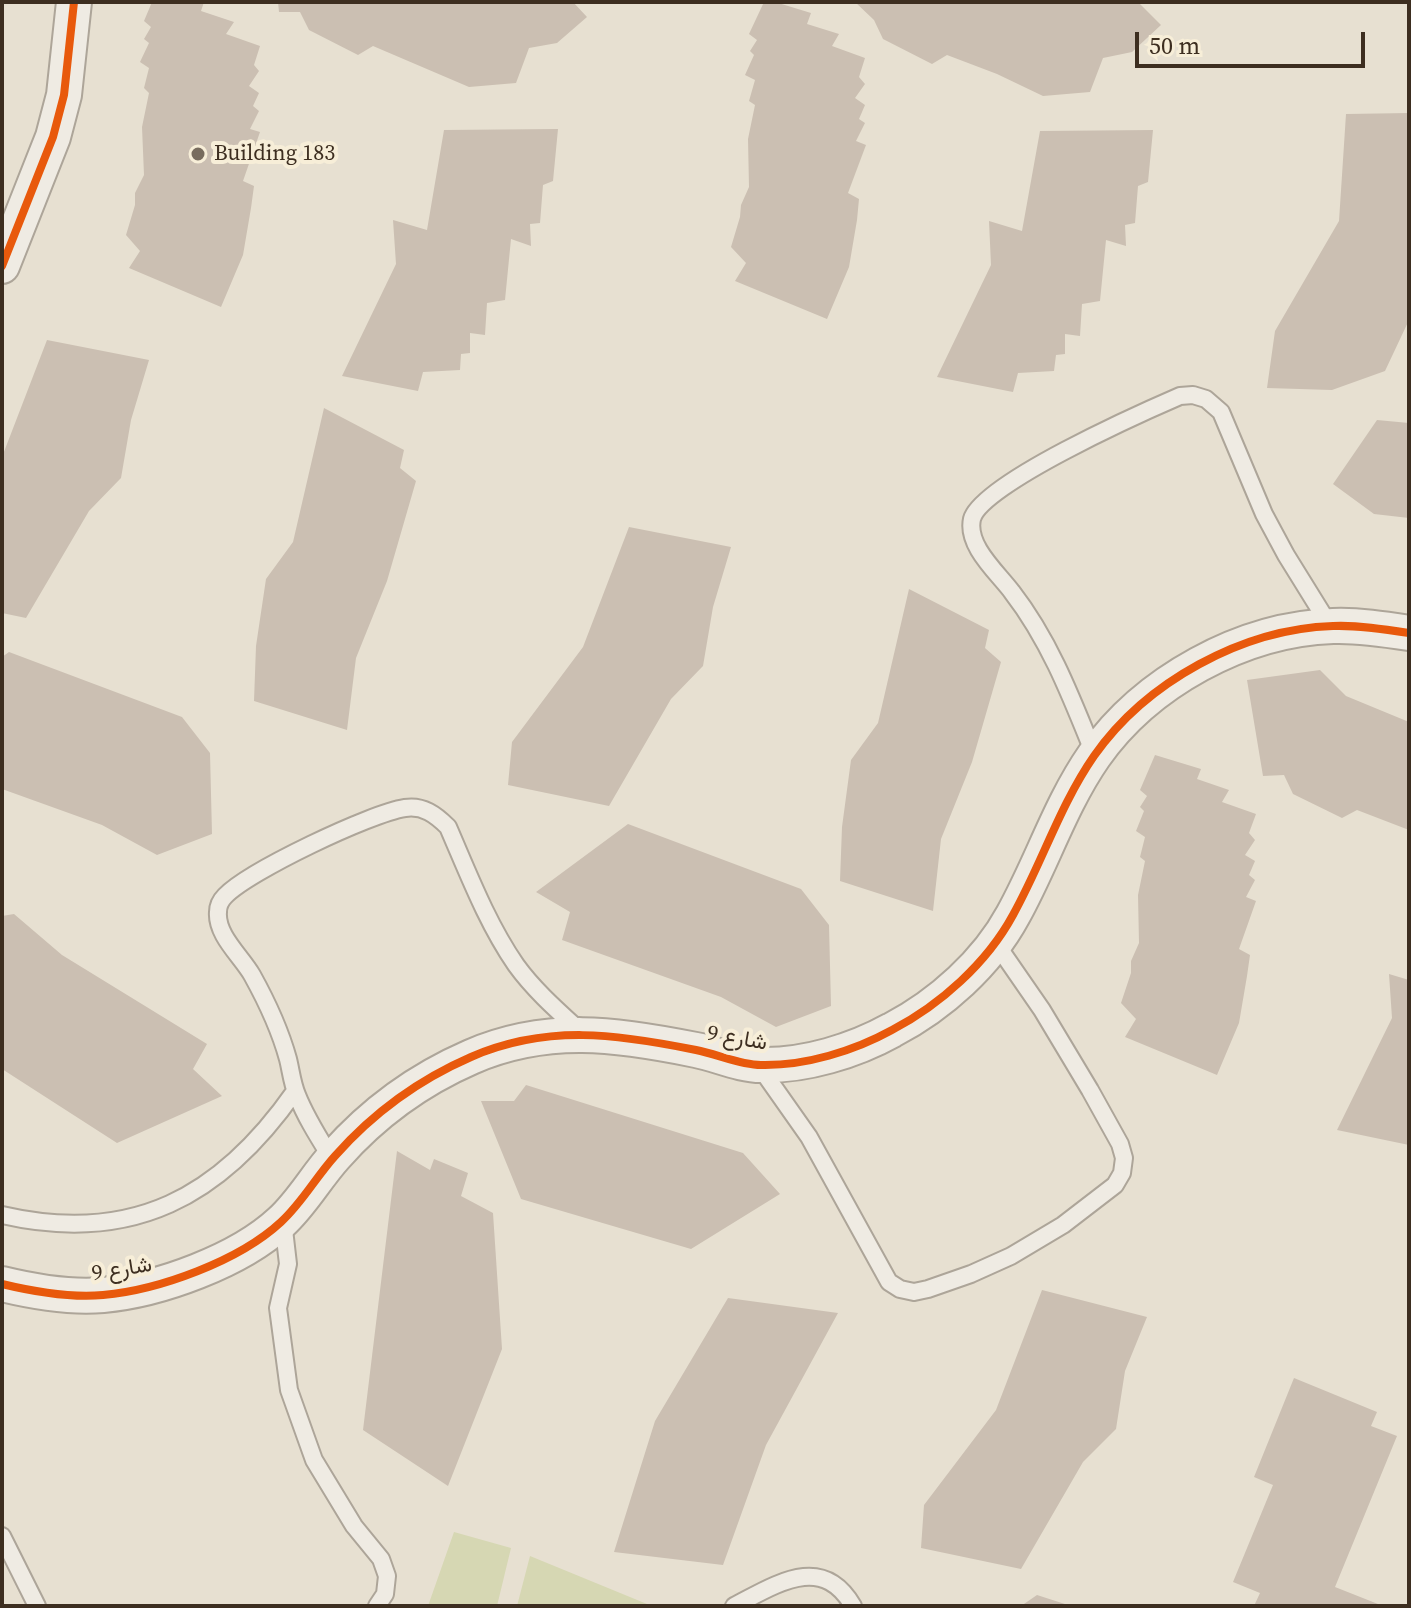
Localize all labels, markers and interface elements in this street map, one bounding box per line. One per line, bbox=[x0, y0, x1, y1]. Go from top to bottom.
scale bar bbox=[1139, 16, 1369, 66]
text: 50 m bbox=[1149, 29, 1200, 62]
place label: Building 183 bbox=[214, 141, 335, 167]
marker: Building 183 bbox=[189, 145, 207, 163]
street label: شارع 9 bbox=[705, 1021, 769, 1057]
street label: شارع 9 bbox=[90, 1252, 154, 1288]

